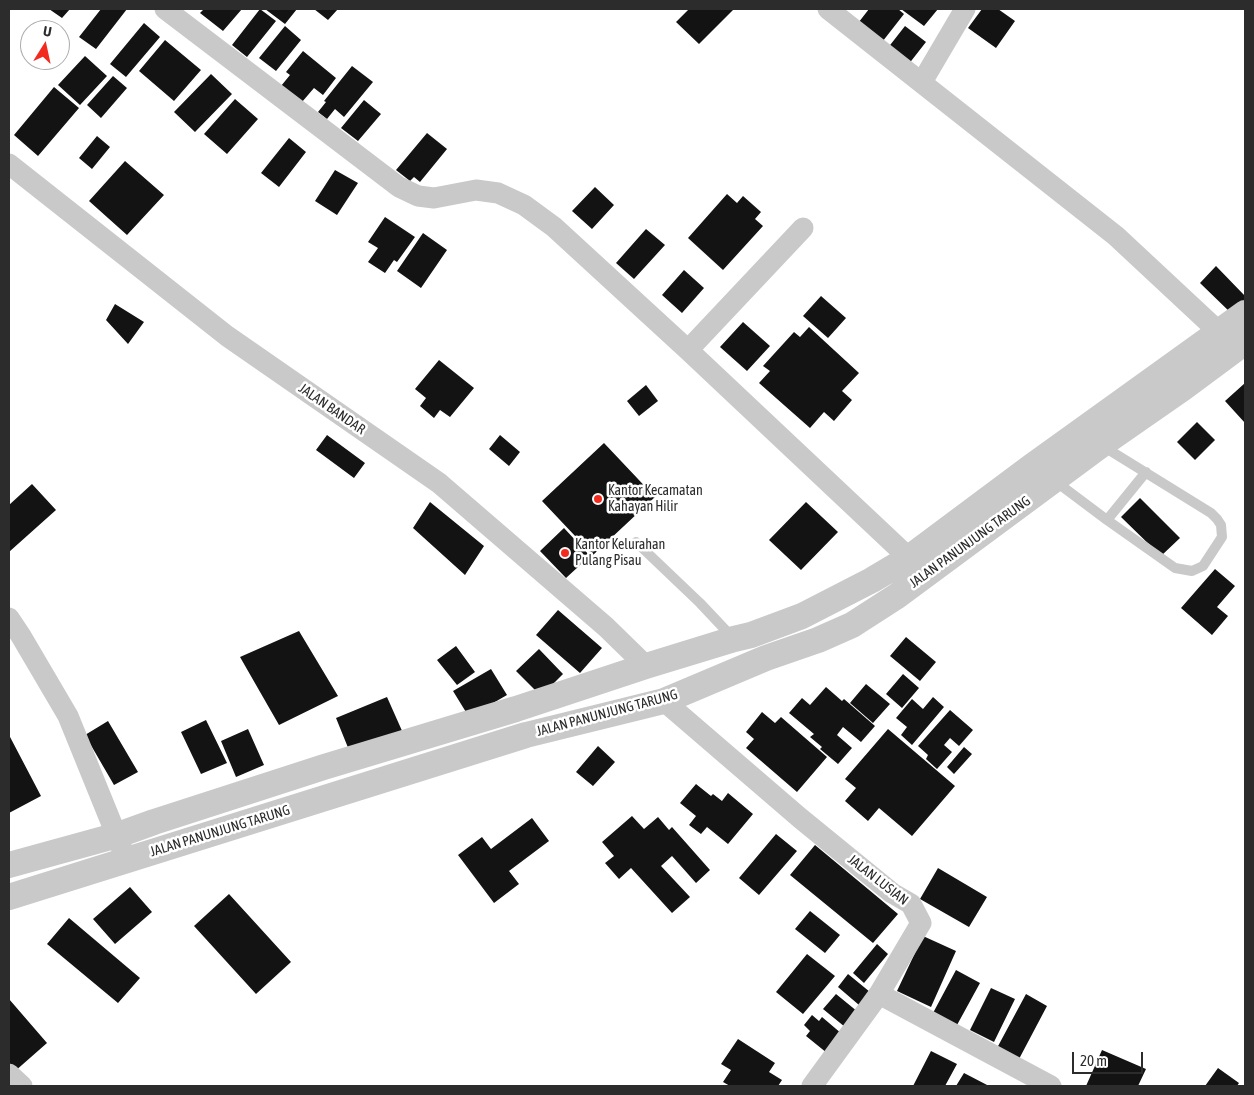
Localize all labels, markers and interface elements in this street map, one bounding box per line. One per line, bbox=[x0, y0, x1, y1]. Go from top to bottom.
north arrow bbox=[20, 20, 70, 70]
text: U bbox=[42, 23, 53, 40]
street label: JALAN BANDAR bbox=[296, 380, 368, 438]
place label: Kantor Kecamatan Kahayan Hilir bbox=[608, 483, 703, 516]
street label: JALAN PANUNJUNG TARUNG bbox=[906, 492, 1034, 592]
marker: Kantor Kecamatan Kahayan Hilir bbox=[592, 493, 604, 505]
place label: Kantor Kelurahan Pulang Pisau bbox=[575, 537, 665, 570]
marker: Kantor Kelurahan Pulang Pisau bbox=[559, 547, 571, 559]
street label: JALAN PANUNJUNG TARUNG bbox=[535, 686, 679, 740]
street label: JALAN PANUNJUNG TARUNG bbox=[148, 802, 292, 860]
street label: JALAN LUSIAN bbox=[844, 851, 912, 909]
scale bar bbox=[1074, 1042, 1145, 1074]
text: 20 m bbox=[1080, 1052, 1107, 1069]

